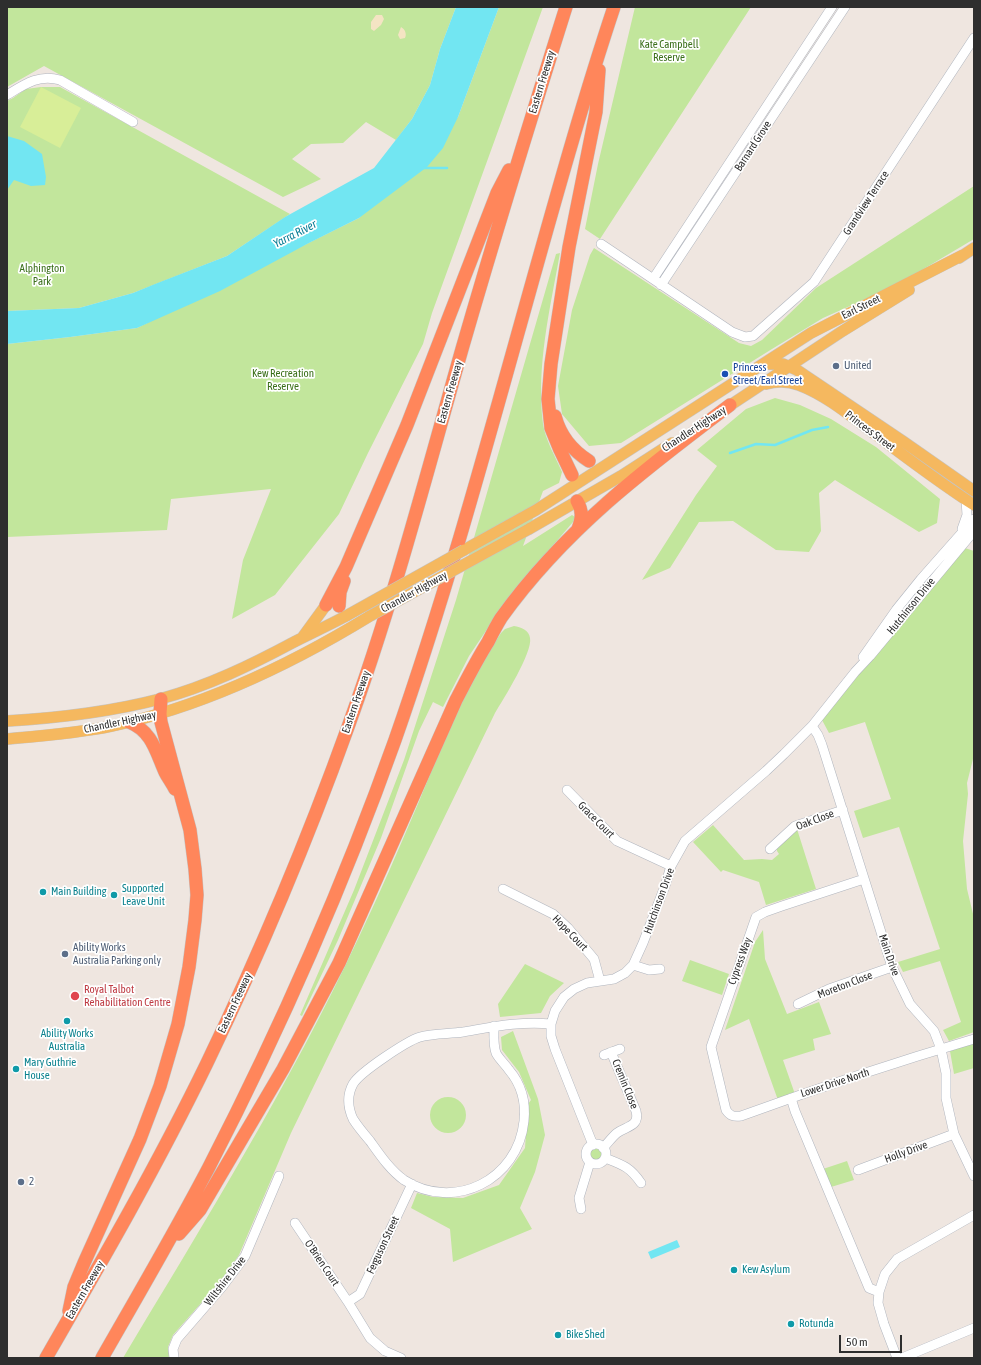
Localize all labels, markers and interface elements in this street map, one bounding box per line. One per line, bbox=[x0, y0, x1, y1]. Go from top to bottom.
park label: Kate Campbell Reserve bbox=[639, 38, 699, 64]
street label: Eastern Freeway bbox=[526, 49, 558, 115]
street label: Barnard Grove bbox=[732, 118, 774, 174]
street label: Grandview Terrace bbox=[840, 168, 892, 238]
water label: Yarra River bbox=[271, 217, 319, 251]
park label: Alphington Park bbox=[19, 262, 65, 288]
street label: Earl Street bbox=[839, 292, 883, 322]
street label: Eastern Freeway bbox=[435, 359, 465, 425]
place label: United bbox=[844, 359, 872, 373]
place label: Princess Street/Earl Street bbox=[733, 361, 802, 387]
marker: United bbox=[831, 361, 841, 371]
park label: Kew Recreation Reserve bbox=[252, 367, 314, 393]
marker: Princess Street/Earl Street bbox=[720, 369, 730, 379]
street label: Chandler Highway bbox=[660, 403, 728, 455]
street label: Princess Street bbox=[842, 408, 898, 454]
street label: Chandler Highway bbox=[379, 568, 449, 616]
street label: Hutchinson Drive bbox=[884, 575, 938, 637]
street label: Eastern Freeway bbox=[339, 669, 373, 735]
street label: Chandler Highway bbox=[83, 708, 157, 736]
street label: Grace Court bbox=[575, 799, 617, 841]
street label: Oak Close bbox=[794, 807, 836, 833]
street label: Hutchinson Drive bbox=[641, 866, 677, 936]
place label: Supported Leave Unit bbox=[122, 882, 165, 908]
place label: Main Building bbox=[51, 885, 107, 899]
marker: Main Building bbox=[38, 887, 48, 897]
marker: Supported Leave Unit bbox=[109, 890, 119, 900]
street label: Hope Court bbox=[550, 912, 590, 954]
street label: Main Drive bbox=[876, 932, 902, 978]
street label: Cypress Way bbox=[725, 935, 755, 987]
place label: Ability Works Australia Parking only bbox=[73, 941, 161, 967]
marker: Ability Works Australia Parking only bbox=[60, 949, 70, 959]
street label: Moreton Close bbox=[816, 969, 874, 1001]
street label: Eastern Freeway bbox=[215, 971, 255, 1035]
place label: Royal Talbot Rehabilitation Centre bbox=[84, 983, 171, 1009]
marker: Royal Talbot Rehabilitation Centre bbox=[69, 990, 81, 1002]
marker: Ability Works Australia bbox=[62, 1016, 72, 1026]
place label: Ability Works Australia bbox=[41, 1027, 93, 1053]
place label: Mary Guthrie House bbox=[24, 1056, 76, 1082]
street label: Cremin Close bbox=[609, 1057, 641, 1111]
marker: Mary Guthrie House bbox=[11, 1064, 21, 1074]
street label: Lower Drive North bbox=[799, 1066, 871, 1100]
street label: Holly Drive bbox=[883, 1138, 929, 1166]
place label: 2 bbox=[29, 1175, 34, 1189]
marker: 2 bbox=[16, 1177, 26, 1187]
street label: Ferguson Street bbox=[364, 1214, 402, 1276]
street label: O'Brien Court bbox=[302, 1237, 342, 1289]
street label: Wiltshire Drive bbox=[202, 1254, 248, 1308]
street label: Eastern Freeway bbox=[63, 1258, 107, 1322]
place label: Kew Asylum bbox=[742, 1263, 790, 1277]
marker: Kew Asylum bbox=[729, 1265, 739, 1275]
place label: Rotunda bbox=[799, 1317, 834, 1331]
marker: Rotunda bbox=[786, 1319, 796, 1329]
scale bar bbox=[841, 1327, 904, 1353]
place label: Bike Shed bbox=[566, 1328, 605, 1342]
marker: Bike Shed bbox=[553, 1330, 563, 1340]
text: 50 m bbox=[846, 1335, 868, 1349]

